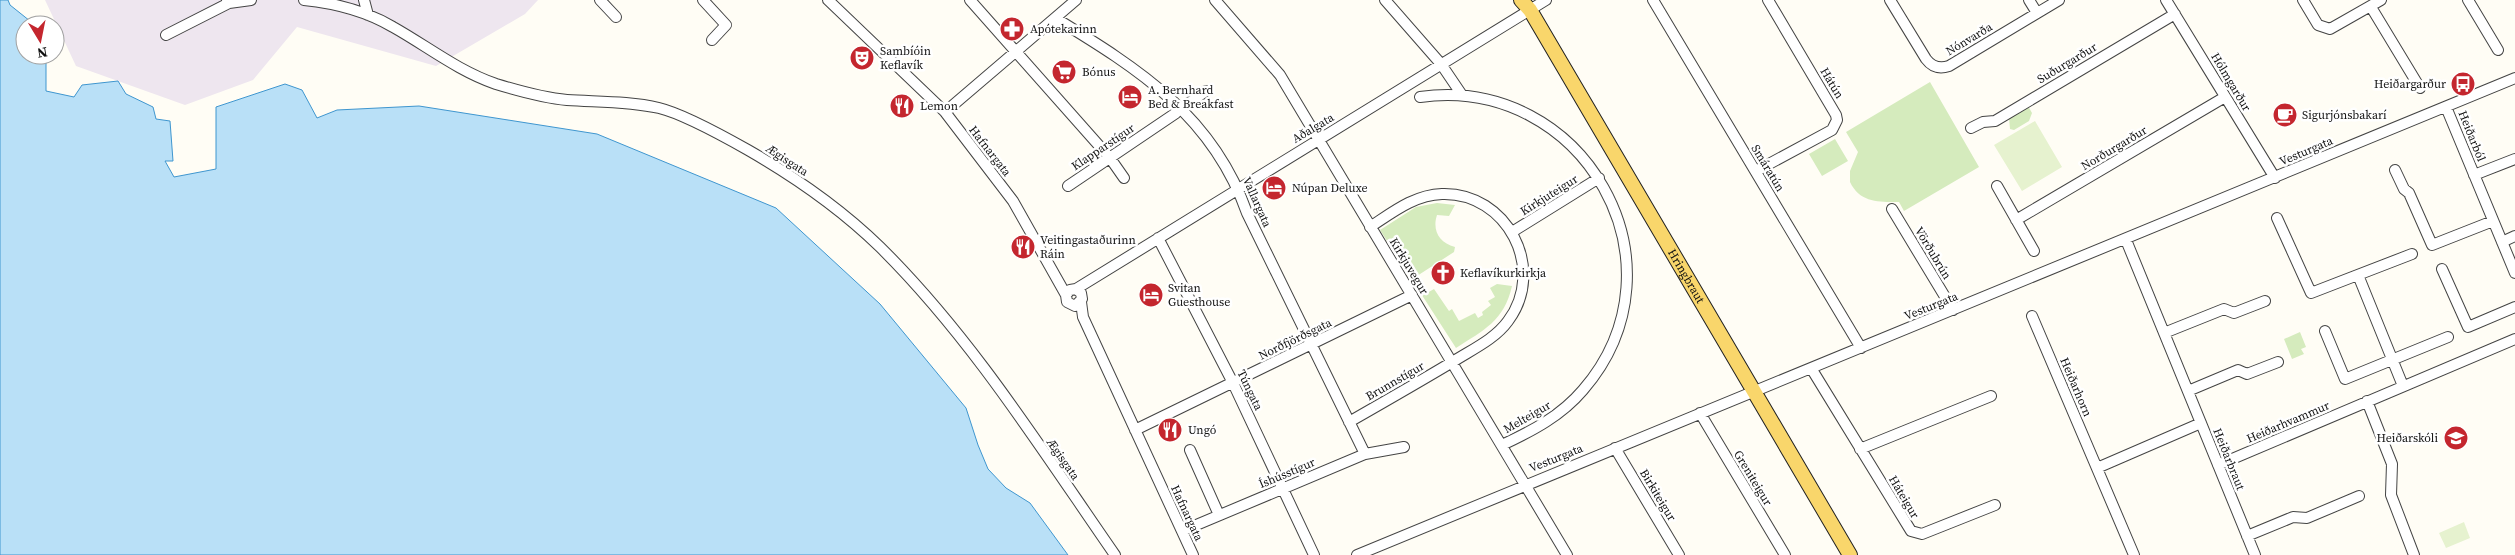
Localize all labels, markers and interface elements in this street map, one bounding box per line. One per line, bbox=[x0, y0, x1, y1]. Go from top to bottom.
north arrow bbox=[15, 15, 65, 65]
pharmacy icon: Apótekarinn bbox=[999, 16, 1025, 42]
street label: Nónvarða bbox=[1943, 18, 1996, 59]
place label: Apótekarinn bbox=[1030, 21, 1097, 37]
street label: Suðurgarður bbox=[2034, 39, 2100, 87]
text: N bbox=[35, 42, 49, 64]
place label: Sambíóin Keflavík bbox=[880, 43, 931, 73]
theatre icon: Sambíóin Keflavík bbox=[849, 45, 875, 71]
street label: Hólmgarður bbox=[2207, 50, 2255, 114]
supermarket icon: Bónus bbox=[1051, 59, 1077, 85]
place label: Bónus bbox=[1082, 64, 1116, 80]
street label: Hátún bbox=[1817, 65, 1847, 101]
bus stop icon: Heiðargarður bbox=[2450, 71, 2476, 97]
place label: Heiðargarður bbox=[2374, 76, 2446, 92]
place label: A. Bernhard Bed & Breakfast bbox=[1148, 82, 1233, 112]
hotel icon: A. Bernhard Bed & Breakfast bbox=[1117, 84, 1143, 110]
restaurant icon: Lemon bbox=[889, 93, 915, 119]
place label: Lemon bbox=[920, 98, 958, 114]
cafe icon: Sigurjónsbakarí bbox=[2272, 102, 2298, 128]
place label: Sigurjónsbakarí bbox=[2302, 107, 2387, 123]
street label: Heiðarból bbox=[2455, 108, 2490, 164]
street label: Aðalgata bbox=[1289, 109, 1338, 147]
street label: Klapparstígur bbox=[1068, 120, 1138, 174]
street label: Hafnargata bbox=[965, 122, 1015, 180]
street label: Norðurgarður bbox=[2078, 122, 2150, 174]
street label: Vesturgata bbox=[2277, 132, 2336, 169]
street label: Ægisgata bbox=[763, 140, 812, 180]
street label: Smáratún bbox=[1748, 141, 1788, 195]
street label: Kirkjuteigur bbox=[1517, 171, 1581, 219]
street label: Vallargata bbox=[1239, 174, 1276, 230]
hotel icon: Núpan Deluxe bbox=[1261, 175, 1287, 201]
place label: Núpan Deluxe bbox=[1292, 180, 1368, 196]
street label: Vörðubrún bbox=[1911, 224, 1955, 282]
place label: Veitingastaðurinn Ráin bbox=[1040, 232, 1136, 262]
restaurant icon: Veitingastaðurinn Ráin bbox=[1010, 234, 1036, 260]
street label: Kirkjuvegur bbox=[1386, 235, 1432, 297]
street label: Hringbraut bbox=[1664, 246, 1708, 306]
church icon: Keflavíkurkirkja bbox=[1430, 260, 1456, 286]
place label: Keflavíkurkirkja bbox=[1460, 265, 1547, 281]
place label: Svitan Guesthouse bbox=[1168, 280, 1230, 310]
hotel icon: Svitan Guesthouse bbox=[1138, 282, 1164, 308]
street label: Vesturgata bbox=[1902, 288, 1961, 324]
street label: Norðfjörðsgata bbox=[1256, 314, 1335, 364]
street label: Heiðarhorn bbox=[2056, 355, 2096, 419]
street label: Brunnstígur bbox=[1363, 358, 1427, 404]
street label: Túngata bbox=[1233, 367, 1267, 414]
street label: Melteigur bbox=[1500, 397, 1554, 437]
street label: Heiðarhvammur bbox=[2244, 397, 2332, 447]
restaurant icon: Ungó bbox=[1157, 417, 1183, 443]
place label: Ungó bbox=[1188, 422, 1217, 438]
school or university icon: Heiðarskóli bbox=[2443, 425, 2469, 451]
street label: Heiðarbraut bbox=[2209, 426, 2249, 492]
place label: Heiðarskóli bbox=[2376, 430, 2438, 446]
street label: Ægisgata bbox=[1043, 435, 1084, 484]
street label: Vesturgata bbox=[1527, 440, 1586, 476]
street label: Greniteigur bbox=[1730, 447, 1776, 509]
street label: Íshússtígur bbox=[1256, 454, 1318, 492]
street label: Birkiteigur bbox=[1636, 466, 1680, 524]
street label: Háteigur bbox=[1885, 473, 1923, 521]
street label: Hafnargata bbox=[1167, 482, 1207, 544]

